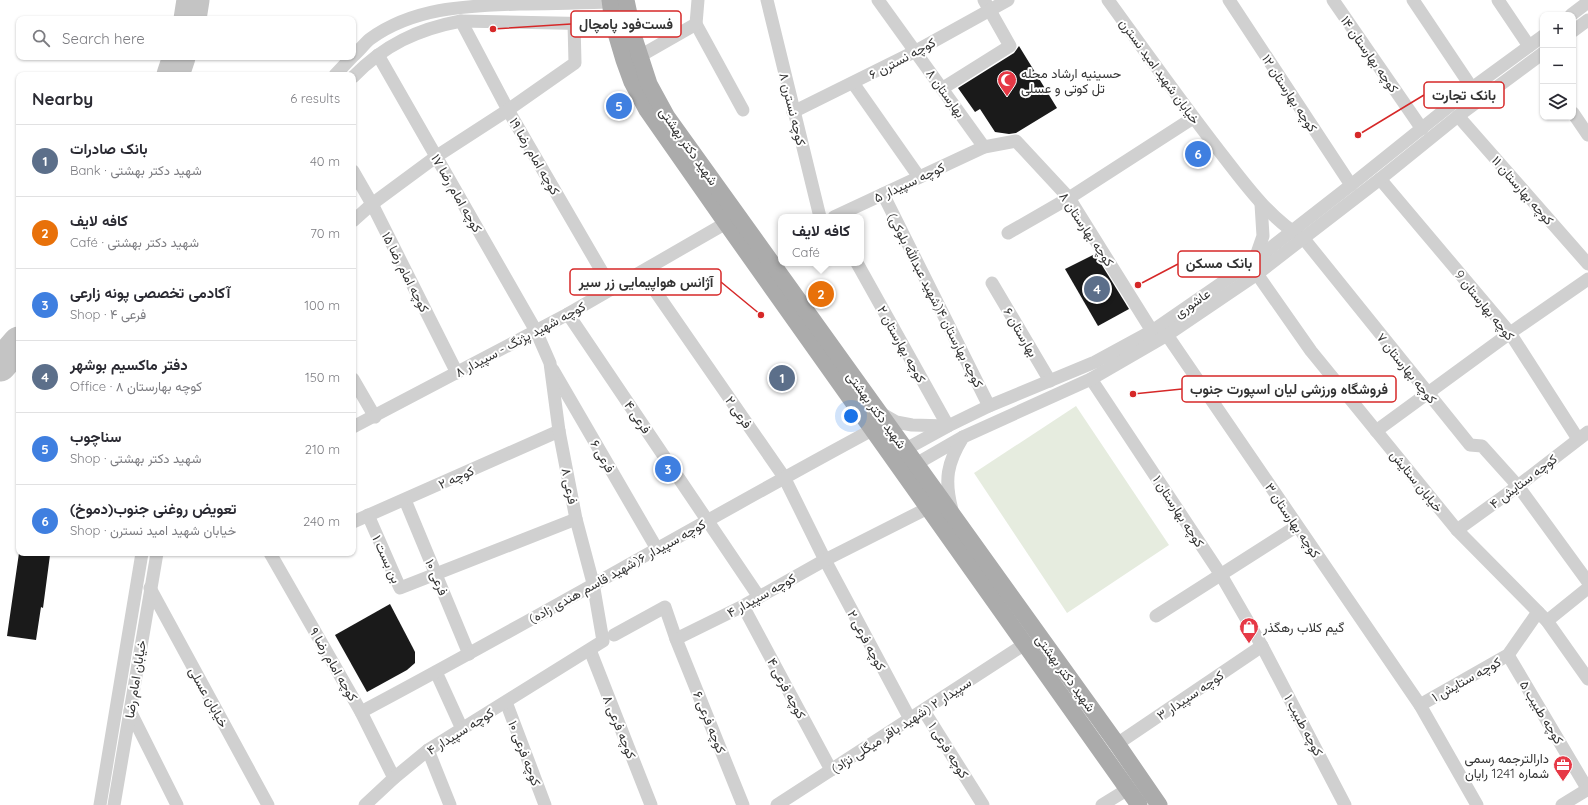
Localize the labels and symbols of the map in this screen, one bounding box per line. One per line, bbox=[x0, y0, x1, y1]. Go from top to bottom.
callout: فست‌فود پامچال bbox=[571, 11, 681, 37]
street label: کوچه بهارستان ۱۴ bbox=[1336, 13, 1402, 97]
text: فست‌فود پامچال bbox=[579, 15, 673, 34]
street label: خیابان شهید امید نسترن bbox=[1116, 15, 1204, 128]
street label: کوچه نسترن ۶ bbox=[866, 34, 939, 84]
street label: کوچه بهارستان ۱۲ bbox=[1257, 51, 1321, 136]
place label: حسینیه ارشاد محله تل کوتی و عسلی bbox=[1021, 65, 1122, 97]
street label: بهارستان ۸ bbox=[922, 66, 969, 121]
mosque icon: حسینیه ارشاد محله تل کوتی و عسلی bbox=[996, 69, 1018, 97]
street label: کوچه نسترن ۸ bbox=[774, 71, 810, 148]
callout: بانک تجارت bbox=[1424, 82, 1504, 108]
text: بانک تجارت bbox=[1432, 86, 1496, 104]
pin: 5 bbox=[606, 91, 632, 121]
street label: شهید دکتر بهشتی bbox=[655, 104, 722, 189]
street label: کوچه امام رضا ۱۹ bbox=[505, 115, 564, 199]
pin: 6 bbox=[1185, 139, 1211, 169]
street label: کوچه امام رضا ۱۷ bbox=[426, 151, 486, 236]
street label: کوچه بهارستان ۱۱ bbox=[1487, 152, 1557, 229]
street label: کوچه سپیدار ۵ bbox=[871, 159, 948, 207]
street label: کوچه بهارستان ۸ bbox=[1055, 189, 1118, 271]
street label: کوچه بهارستان ۴(شهید عبدالله بلوکی) bbox=[883, 210, 987, 391]
street label: کوچه امام رضا ۱۵ bbox=[377, 229, 433, 316]
callout: بانک مسکن bbox=[1178, 251, 1260, 277]
text: بانک مسکن bbox=[1186, 254, 1252, 272]
street label: کوچه بهارستان 9 bbox=[1450, 267, 1518, 345]
callout: آژانس هواپیمایی زر سیر bbox=[570, 269, 721, 295]
text: آژانس هواپیمایی زر سیر bbox=[578, 273, 715, 292]
pin: 4 bbox=[1084, 274, 1110, 304]
pin: 2 bbox=[808, 279, 834, 309]
street label: عاشوری bbox=[1171, 285, 1214, 322]
street label: کوچه شهید پژنگ - سپیدار ۸ bbox=[452, 298, 589, 382]
street label: کوچه بهارستان ۲ bbox=[873, 303, 930, 386]
street label: بهارستان ۶ bbox=[1000, 304, 1042, 360]
street label: کوچه بهارستان ۷ bbox=[1372, 329, 1441, 408]
pin: 1 bbox=[769, 363, 795, 393]
street label: شهید دکتر بهشتی bbox=[843, 368, 910, 452]
callout: فروشگاه ورزشی لیان اسپورت جنوب bbox=[1182, 376, 1396, 402]
text: فروشگاه ورزشی لیان اسپورت جنوب bbox=[1190, 380, 1388, 399]
street label: فرعی ۲ bbox=[721, 393, 756, 432]
street label: فرعی ۴ bbox=[620, 398, 655, 437]
your location bbox=[841, 406, 861, 426]
street label: فرعی ۶ bbox=[586, 437, 619, 476]
street label: خیابان ستایش bbox=[1386, 447, 1447, 516]
street label: کوچه ستایش ۴ bbox=[1486, 450, 1561, 513]
pin: 3 bbox=[655, 454, 681, 484]
street label: کوچه ۲ bbox=[436, 462, 477, 494]
street label: فرعی ۸ bbox=[558, 467, 581, 506]
street label: کوچه بهارستان ۱ bbox=[1148, 472, 1208, 551]
street label: کوچه بهارستان ۳ bbox=[1260, 479, 1324, 562]
street label: کوچه سپیدار ۶(شهید قاسم هندی زاده) bbox=[526, 515, 709, 628]
street label: بن بست ۱ bbox=[368, 532, 405, 586]
street label: فرعی ۱۰ bbox=[421, 556, 452, 598]
street label: کوچه سپیدار ۴ bbox=[724, 569, 799, 622]
street label: کوچه فرعی ۲ bbox=[843, 607, 890, 674]
shop icon: گیم کلاب رهگذر bbox=[1238, 616, 1260, 644]
place label: گیم کلاب رهگذر bbox=[1262, 619, 1344, 636]
street label: کوچه امام رضا ۹ bbox=[305, 624, 362, 705]
street label: شهید دکتر بهشتی bbox=[1032, 631, 1099, 715]
street label: خیابان امام رضا bbox=[121, 639, 150, 719]
street label: کوچه ستایش ۱ bbox=[1429, 653, 1505, 706]
street label: کوچه فرعی ۴ bbox=[763, 655, 810, 722]
street label: خیابان عسلی bbox=[185, 664, 232, 731]
street label: کوچه سپیدار ۳ bbox=[1154, 667, 1228, 725]
street label: سپیدار ۲ (شهید باقر میگلی نژاد) bbox=[828, 674, 975, 778]
street label: کوچه طبیب ۵ bbox=[1515, 677, 1567, 748]
street label: کوچه فرعی ۶ bbox=[688, 689, 730, 756]
street label: کوچه طبیب ۱ bbox=[1279, 691, 1327, 760]
street label: کوچه فرعی ۸ bbox=[598, 693, 640, 762]
street label: کوچه سپیدار ۴ bbox=[424, 704, 498, 760]
street label: کوچه فرعی ۱۰ bbox=[503, 718, 545, 789]
street label: کوچه فرعی ۱ bbox=[924, 719, 973, 782]
place label: دارالترجمه رسمی شماره 1241 رایان bbox=[1465, 750, 1549, 782]
office icon: دارالترجمه رسمی شماره 1241 رایان bbox=[1552, 754, 1574, 782]

